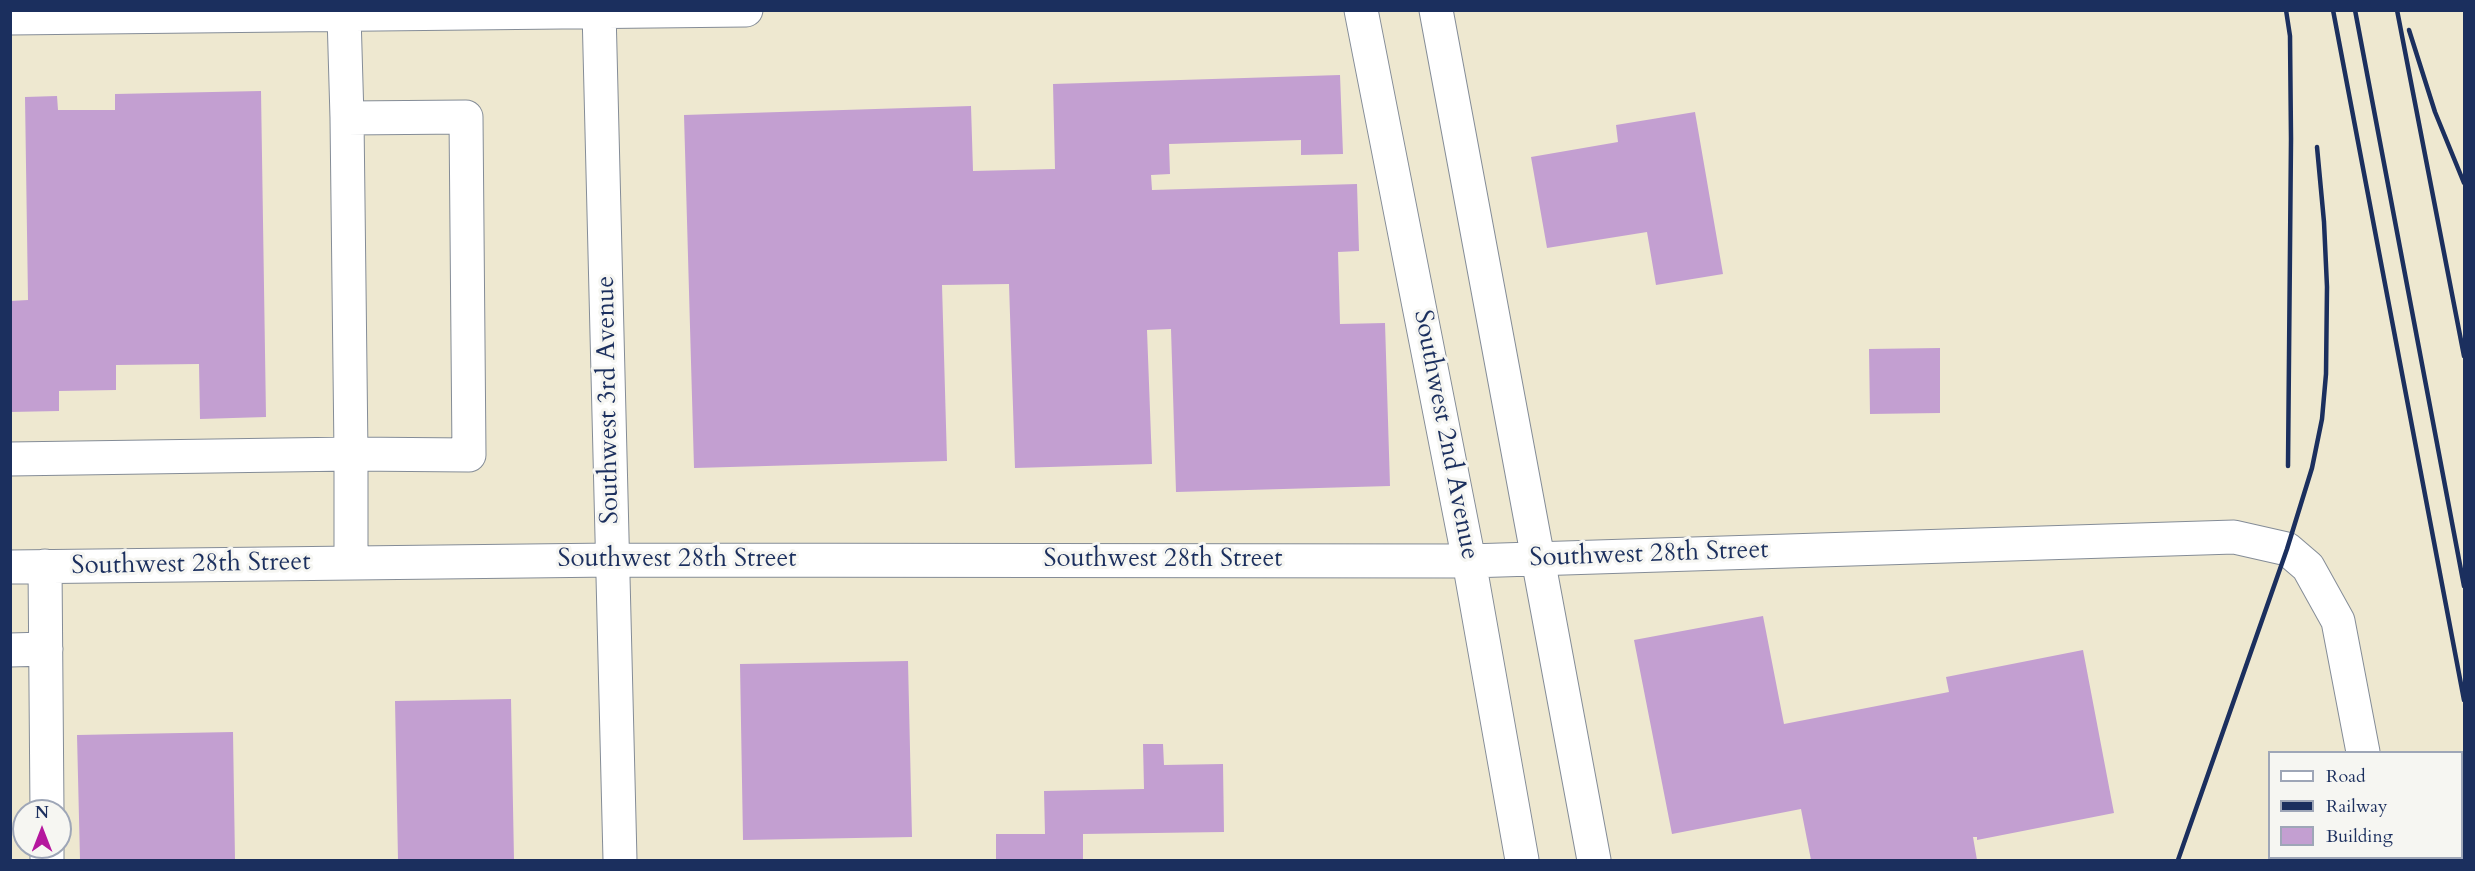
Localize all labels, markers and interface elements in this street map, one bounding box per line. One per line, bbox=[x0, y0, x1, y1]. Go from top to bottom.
street label: Southwest 3rd Avenue bbox=[591, 276, 627, 524]
street label: Southwest 2nd Avenue bbox=[1405, 308, 1485, 562]
street label: Southwest 28th Street bbox=[1529, 535, 1769, 575]
street label: Southwest 28th Street bbox=[557, 544, 797, 576]
street label: Southwest 28th Street bbox=[1043, 544, 1283, 576]
street label: Southwest 28th Street bbox=[71, 547, 311, 583]
legend bbox=[2268, 751, 2463, 859]
text: Road bbox=[2326, 764, 2366, 789]
text: Railway bbox=[2326, 794, 2388, 819]
north arrow bbox=[12, 799, 72, 859]
text: N bbox=[35, 802, 49, 824]
text: Building bbox=[2326, 824, 2393, 849]

